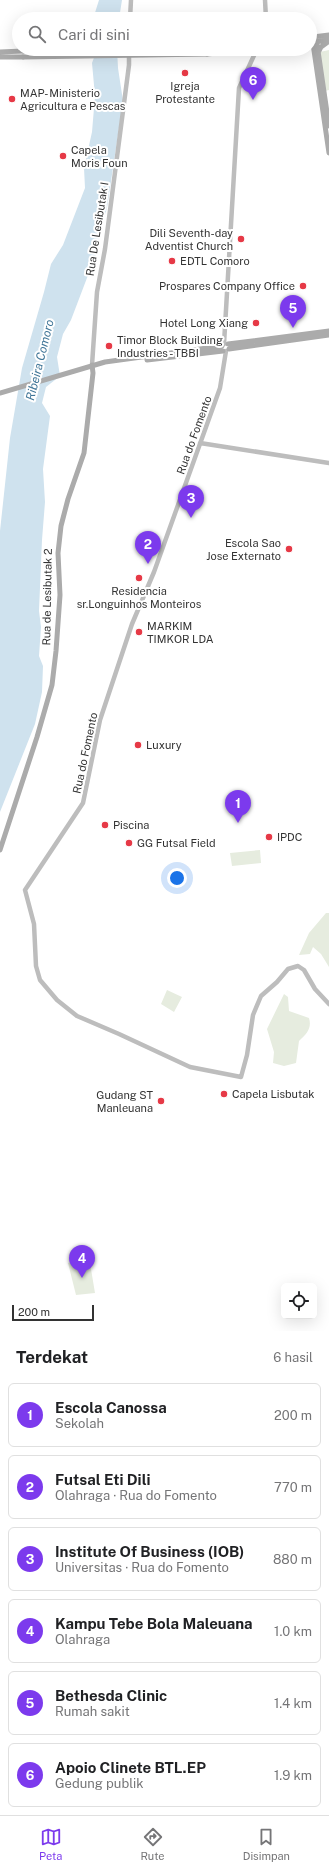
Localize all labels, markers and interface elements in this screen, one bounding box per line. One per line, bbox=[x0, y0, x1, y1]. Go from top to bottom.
search box bbox=[12, 12, 317, 56]
icon: search bbox=[26, 23, 48, 45]
text: Cari di sini bbox=[58, 26, 130, 43]
pin: 6 bbox=[240, 67, 266, 100]
marker: Igreja Protestante bbox=[180, 68, 190, 78]
place label: Igreja Protestante bbox=[155, 80, 215, 105]
place label: MAP- Ministerio Agricultura e Pescas bbox=[20, 87, 126, 112]
marker: MAP- Ministerio Agricultura e Pescas bbox=[7, 94, 17, 104]
place label: Capela Moris Foun bbox=[71, 144, 128, 169]
marker: Capela Moris Foun bbox=[58, 151, 68, 161]
street label: Rua De Lesibutak I bbox=[84, 181, 110, 277]
place label: Dili Seventh-day Adventist Church bbox=[145, 227, 233, 252]
marker: Dili Seventh-day Adventist Church bbox=[236, 234, 246, 244]
place label: EDTL Comoro bbox=[180, 255, 250, 267]
marker: EDTL Comoro bbox=[167, 256, 177, 266]
place label: Prospares Company Office bbox=[159, 280, 295, 292]
marker: Prospares Company Office bbox=[298, 281, 308, 291]
pin: 5 bbox=[280, 295, 306, 328]
place label: Hotel Long Xiang bbox=[160, 317, 248, 329]
water label: Ribeira Comoro bbox=[23, 318, 57, 402]
marker: Hotel Long Xiang bbox=[251, 318, 261, 328]
place label: Timor Block Building Industries - TBBI bbox=[117, 334, 223, 359]
marker: Timor Block Building Industries - TBBI bbox=[104, 341, 114, 351]
street label: Rua do Fomento bbox=[174, 394, 214, 476]
pin: 3 bbox=[178, 485, 204, 518]
pin: 2 bbox=[135, 531, 161, 564]
place label: Escola Sao Jose Externato bbox=[206, 537, 281, 562]
marker: Escola Sao Jose Externato bbox=[284, 544, 294, 554]
street label: Rua de Lesibutak 2 bbox=[40, 548, 54, 646]
marker: Residencia sr.Longuinhos Monteiros bbox=[134, 573, 144, 583]
place label: Residencia sr.Longuinhos Monteiros bbox=[77, 585, 202, 610]
place label: MARKIM TIMKOR LDA bbox=[147, 620, 214, 645]
marker: MARKIM TIMKOR LDA bbox=[134, 627, 144, 637]
street label: Rua do Fomento bbox=[71, 711, 99, 795]
place label: Luxury bbox=[146, 739, 182, 751]
marker: Luxury bbox=[133, 740, 143, 750]
pin: 1 bbox=[225, 790, 251, 823]
place label: Piscina bbox=[113, 819, 149, 831]
marker: Piscina bbox=[100, 820, 110, 830]
place label: IPDC bbox=[277, 831, 302, 843]
marker: IPDC bbox=[264, 832, 274, 842]
place label: GG Futsal Field bbox=[137, 837, 216, 849]
marker: GG Futsal Field bbox=[124, 838, 134, 848]
your location bbox=[167, 868, 187, 888]
place label: Capela Lisbutak bbox=[232, 1088, 314, 1100]
place label: Gudang ST Manleuana bbox=[96, 1089, 153, 1114]
marker: Capela Lisbutak bbox=[219, 1089, 229, 1099]
marker: Gudang ST Manleuana bbox=[156, 1096, 166, 1106]
pin: 4 bbox=[69, 1245, 95, 1278]
map controls bbox=[281, 1283, 317, 1319]
button: locate bbox=[281, 1283, 317, 1319]
scale bar bbox=[12, 1303, 94, 1322]
text: 200 m bbox=[18, 1306, 50, 1318]
text: Terdekat bbox=[16, 1347, 88, 1367]
text: 6 hasil bbox=[273, 1350, 313, 1365]
text: Escola Canossa bbox=[55, 1399, 167, 1416]
text: 1 bbox=[27, 1408, 33, 1423]
text: 200 m bbox=[274, 1408, 312, 1423]
text: Sekolah bbox=[55, 1416, 104, 1431]
text: Futsal Eti Dili bbox=[55, 1471, 151, 1488]
text: 2 bbox=[26, 1480, 34, 1495]
text: 770 m bbox=[274, 1480, 312, 1495]
text: Olahraga · Rua do Fomento bbox=[55, 1488, 217, 1503]
text: Institute Of Business (IOB) bbox=[55, 1543, 244, 1560]
text: 3 bbox=[26, 1552, 34, 1567]
text: 880 m bbox=[273, 1552, 312, 1567]
text: Universitas · Rua do Fomento bbox=[55, 1560, 229, 1575]
text: Kampu Tebe Bola Maleuana bbox=[55, 1615, 253, 1632]
text: 4 bbox=[26, 1624, 34, 1639]
text: 1.0 km bbox=[274, 1624, 312, 1639]
text: Olahraga bbox=[55, 1632, 110, 1647]
text: Bethesda Clinic bbox=[55, 1687, 167, 1704]
text: 5 bbox=[26, 1696, 34, 1711]
text: 1.4 km bbox=[274, 1696, 312, 1711]
text: Rumah sakit bbox=[55, 1704, 130, 1719]
text: Apoio Clinete BTL.EP bbox=[55, 1759, 206, 1776]
text: 6 bbox=[26, 1768, 34, 1783]
text: 1.9 km bbox=[274, 1768, 312, 1783]
text: Gedung publik bbox=[55, 1776, 144, 1791]
tab: Peta bbox=[39, 1826, 62, 1862]
tab: Rute bbox=[140, 1826, 165, 1862]
tab: Disimpan bbox=[243, 1826, 290, 1862]

